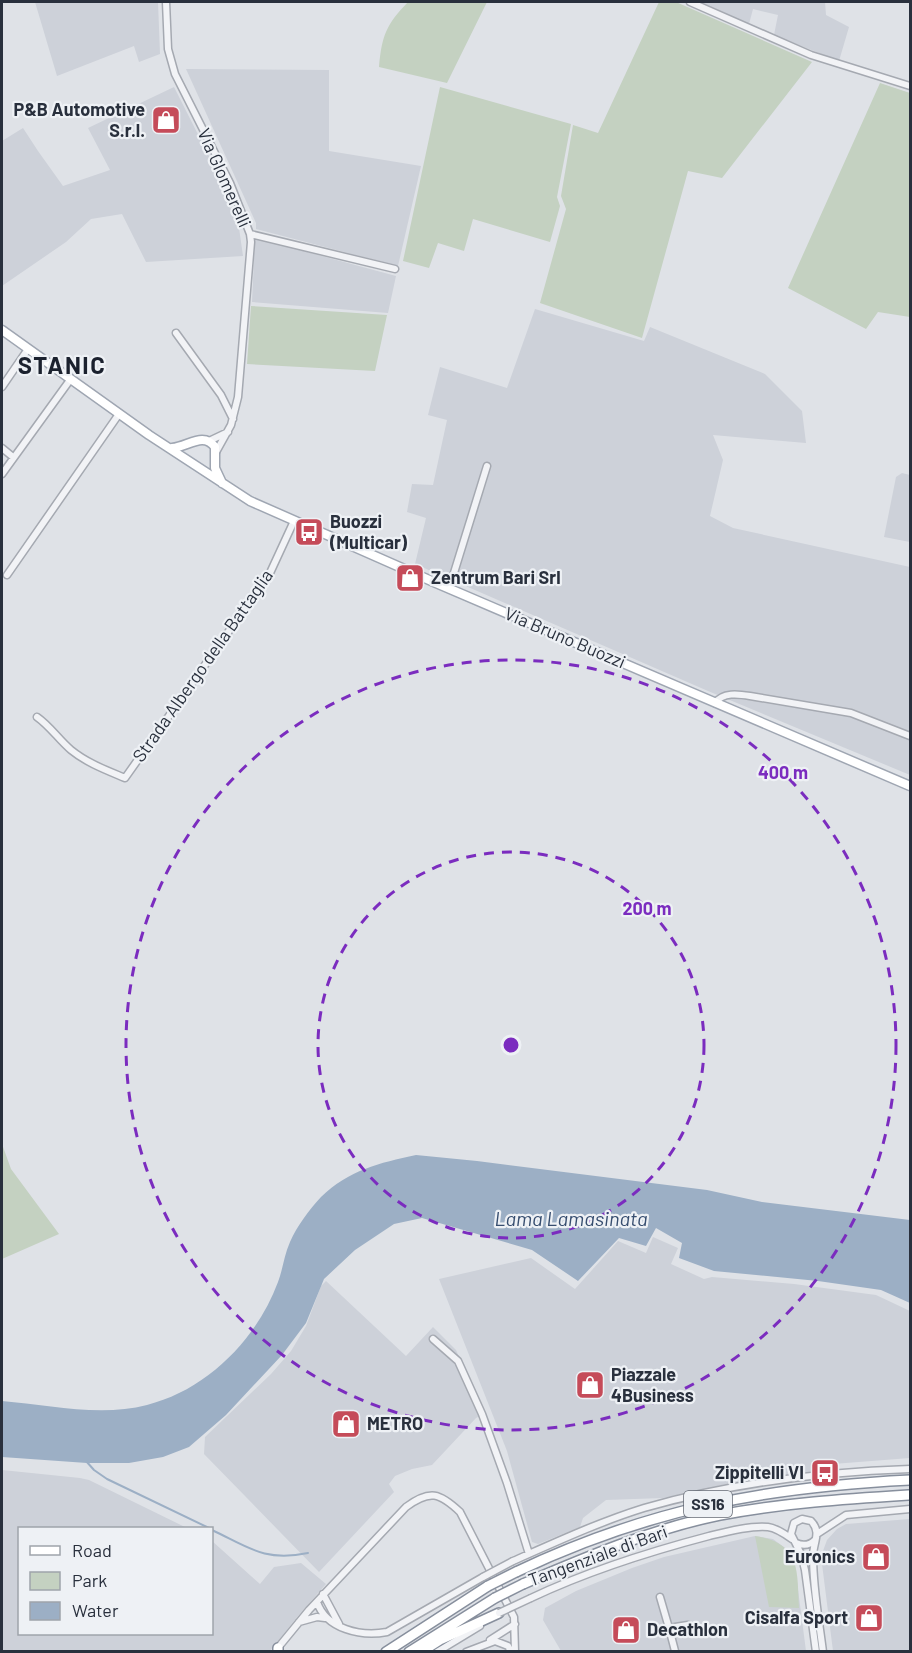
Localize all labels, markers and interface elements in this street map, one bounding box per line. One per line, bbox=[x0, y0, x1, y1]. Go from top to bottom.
place label: P&B Automotive S.r.l. bbox=[13, 98, 145, 141]
shop icon: P&B Automotive S.r.l. bbox=[150, 104, 182, 136]
street label: Via Glomerelli bbox=[193, 125, 257, 231]
district label: STANIC bbox=[18, 350, 106, 379]
place label: Buozzi (Multicar) bbox=[329, 510, 408, 553]
bus stop icon: Buozzi (Multicar) bbox=[293, 516, 325, 548]
shop icon: Zentrum Bari Srl bbox=[394, 562, 426, 594]
street label: Strada Albergo della Battaglia bbox=[127, 565, 277, 766]
place label: Zentrum Bari Srl bbox=[431, 566, 561, 588]
street label: Via Bruno Buozzi bbox=[501, 602, 629, 673]
text: 400 m bbox=[758, 761, 808, 783]
text: 200 m bbox=[622, 897, 672, 919]
centre of rings bbox=[501, 1035, 521, 1055]
water label: Lama Lamasinata bbox=[494, 1206, 648, 1230]
place label: Piazzale 4Business bbox=[611, 1363, 694, 1406]
shop icon: Piazzale 4Business bbox=[574, 1369, 606, 1401]
shop icon: METRO bbox=[330, 1408, 362, 1440]
place label: METRO bbox=[367, 1412, 423, 1434]
bus stop icon: Zippitelli VI bbox=[809, 1457, 841, 1489]
place label: Zippitelli VI bbox=[715, 1461, 804, 1483]
road number: SS16 bbox=[684, 1491, 732, 1517]
street label: Tangenziale di Bari bbox=[525, 1520, 670, 1590]
legend bbox=[18, 1527, 213, 1635]
text: Road bbox=[72, 1539, 112, 1561]
shop icon: Euronics bbox=[860, 1541, 892, 1573]
place label: Euronics bbox=[785, 1545, 855, 1567]
text: Park bbox=[72, 1569, 107, 1591]
text: Water bbox=[72, 1599, 119, 1621]
shop icon: Cisalfa Sport bbox=[853, 1602, 885, 1634]
place label: Cisalfa Sport bbox=[745, 1606, 848, 1628]
shop icon: Decathlon bbox=[610, 1614, 642, 1646]
place label: Decathlon bbox=[647, 1618, 728, 1640]

